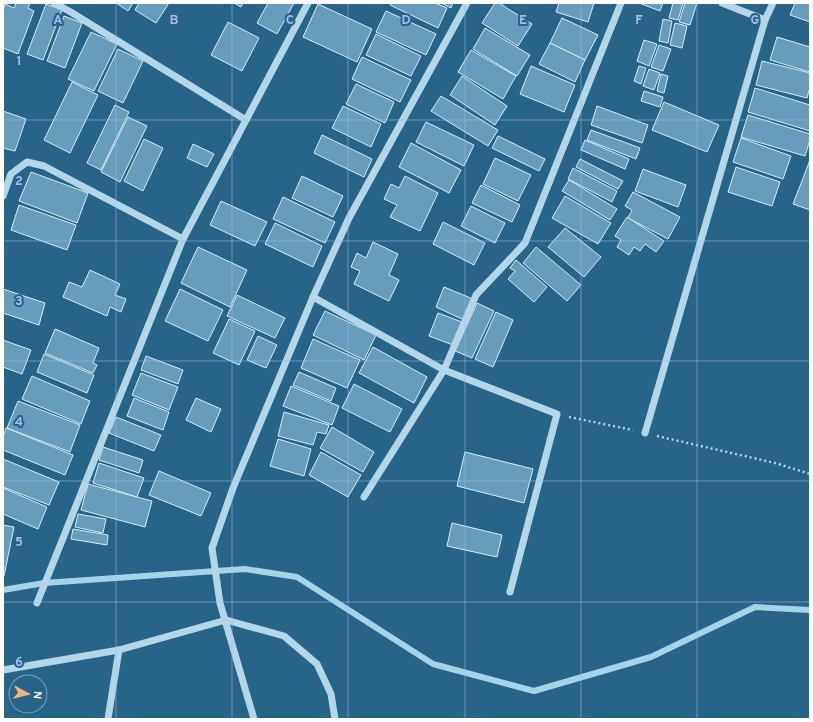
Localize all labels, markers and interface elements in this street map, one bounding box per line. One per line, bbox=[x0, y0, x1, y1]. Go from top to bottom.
text: A bbox=[53, 13, 63, 29]
text: B bbox=[170, 13, 179, 29]
text: C bbox=[286, 13, 294, 29]
text: D bbox=[401, 13, 411, 29]
text: E bbox=[519, 13, 527, 29]
text: F bbox=[635, 13, 643, 29]
text: G bbox=[751, 13, 760, 29]
text: 1 bbox=[16, 54, 22, 70]
text: 2 bbox=[15, 174, 23, 190]
text: 3 bbox=[15, 294, 23, 310]
text: 4 bbox=[15, 415, 23, 431]
text: 5 bbox=[15, 535, 23, 551]
text: 6 bbox=[15, 655, 23, 671]
north arrow bbox=[8, 674, 48, 714]
text: N bbox=[30, 690, 44, 700]

